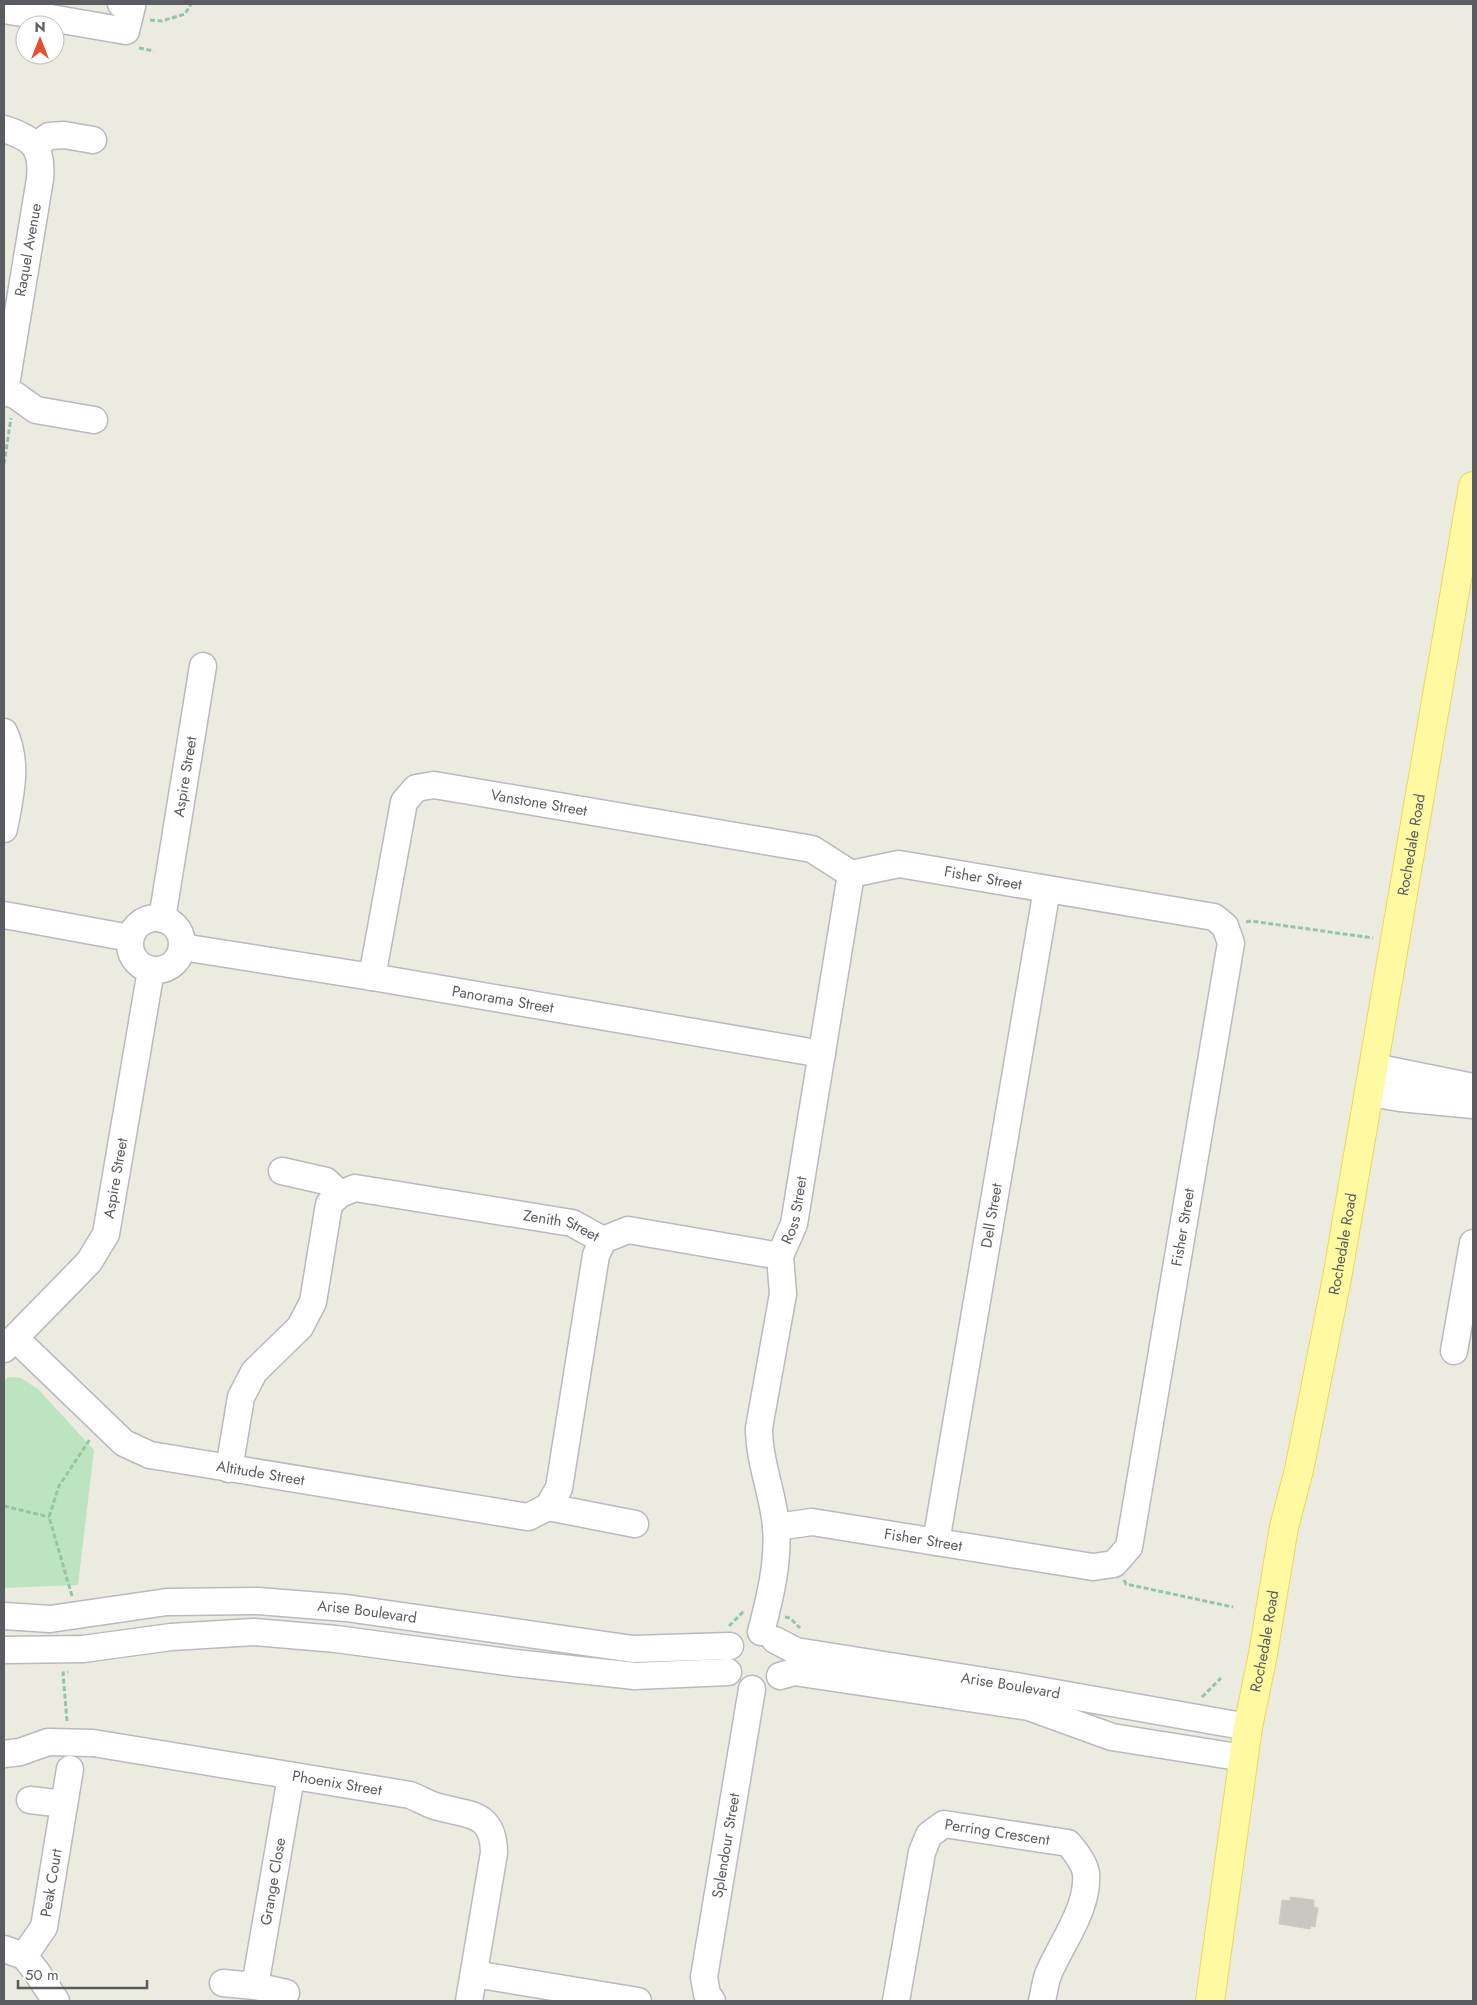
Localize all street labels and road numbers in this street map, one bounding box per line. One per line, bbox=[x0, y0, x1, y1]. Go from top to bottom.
street label: Raquel Avenue bbox=[9, 201, 47, 298]
street label: Aspire Street bbox=[168, 735, 202, 819]
street label: Vanstone Street bbox=[489, 784, 589, 822]
street label: Rochedale Road bbox=[1392, 792, 1431, 898]
street label: Fisher Street bbox=[942, 860, 1024, 896]
street label: Panorama Street bbox=[450, 980, 556, 1019]
street label: Aspire Street bbox=[98, 1136, 133, 1220]
street label: Ross Street bbox=[776, 1174, 813, 1248]
street label: Dell Street bbox=[975, 1181, 1008, 1250]
street label: Fisher Street bbox=[1166, 1186, 1200, 1268]
street label: Rochedale Road bbox=[1323, 1191, 1362, 1297]
street label: Zenith Street bbox=[521, 1204, 604, 1247]
street label: Altitude Street bbox=[215, 1455, 307, 1491]
street label: Fisher Street bbox=[883, 1523, 964, 1557]
street label: Rochedale Road bbox=[1244, 1589, 1284, 1694]
street label: Arise Boulevard bbox=[316, 1595, 418, 1629]
street label: Arise Boulevard bbox=[959, 1666, 1062, 1705]
street label: Phoenix Street bbox=[290, 1765, 384, 1801]
street label: Splendour Street bbox=[706, 1791, 746, 1900]
street label: Perring Crescent bbox=[943, 1813, 1052, 1851]
street label: Grange Close bbox=[255, 1836, 291, 1927]
street label: Peak Court bbox=[35, 1847, 68, 1919]

